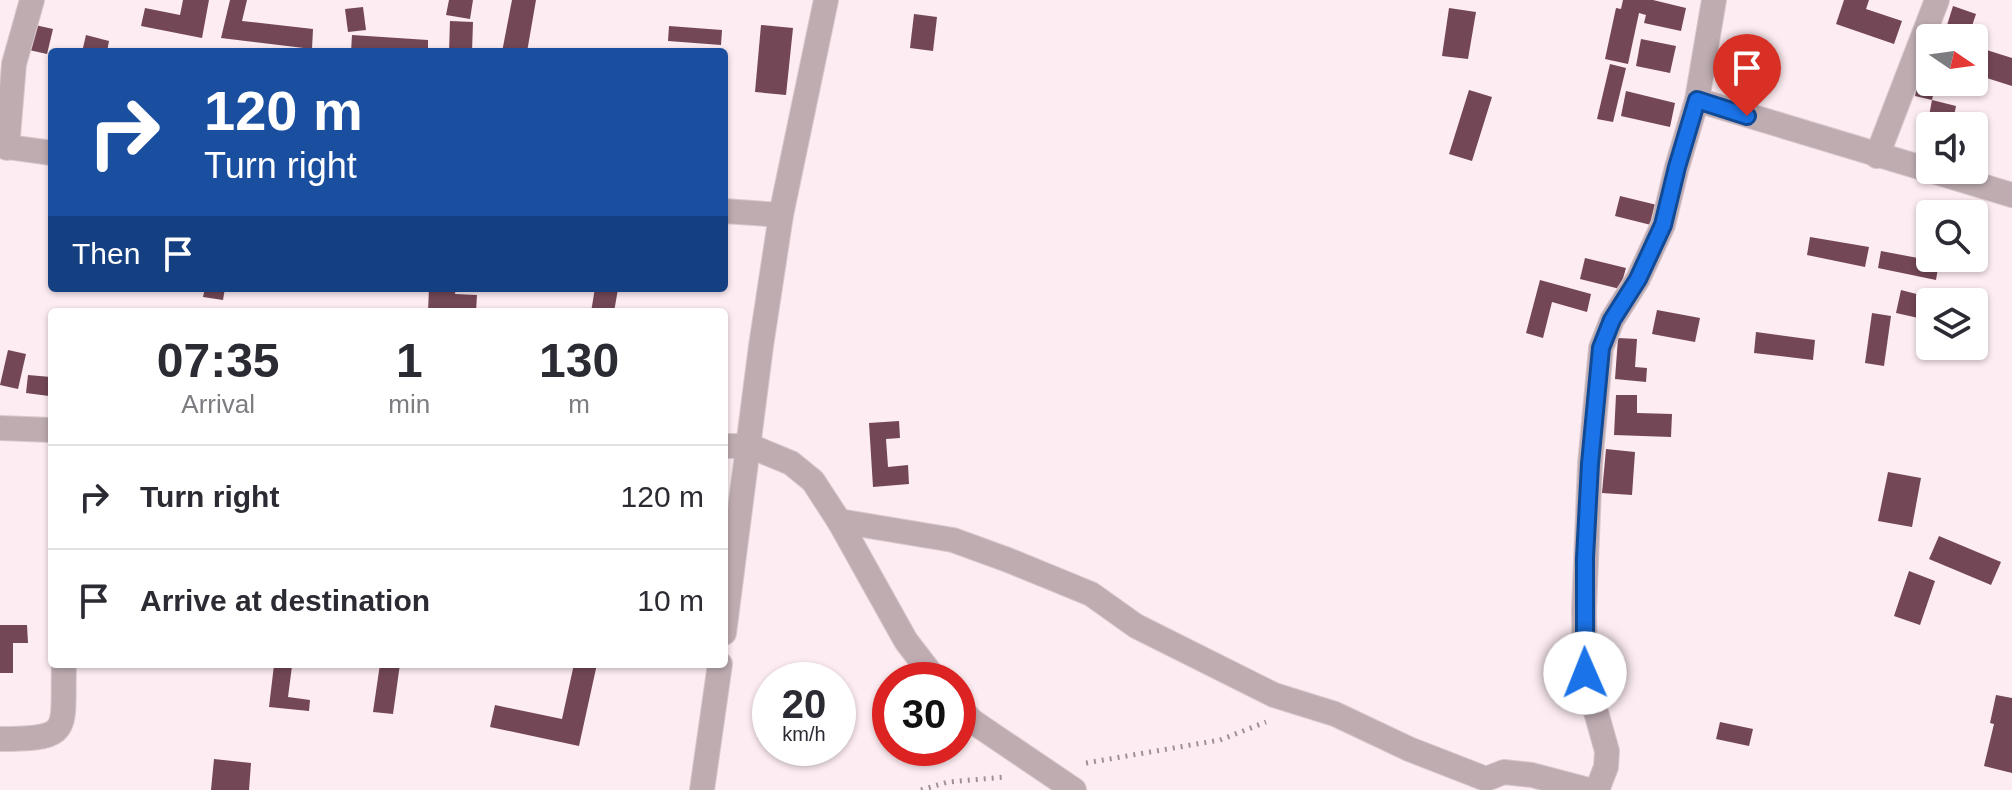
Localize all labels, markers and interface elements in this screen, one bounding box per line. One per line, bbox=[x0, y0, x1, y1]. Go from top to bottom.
north arrow bbox=[1916, 24, 1988, 96]
map controls bbox=[1916, 24, 1988, 360]
pin bbox=[1713, 34, 1781, 116]
icon: arrive bbox=[1725, 46, 1769, 90]
text: 120 m bbox=[204, 79, 363, 142]
icon: right bbox=[72, 80, 176, 184]
button: sound bbox=[1916, 112, 1988, 184]
text: Turn right bbox=[204, 145, 357, 186]
button: search bbox=[1916, 200, 1988, 272]
icon: arrive bbox=[156, 232, 200, 276]
text: Then bbox=[72, 237, 140, 270]
button: layers bbox=[1916, 288, 1988, 360]
text: 07:35 bbox=[157, 334, 280, 387]
text: 1 bbox=[396, 334, 423, 387]
text: 130 bbox=[539, 334, 619, 387]
text: Arrival bbox=[181, 389, 255, 419]
text: min bbox=[388, 389, 430, 419]
text: m bbox=[568, 389, 590, 419]
icon: right bbox=[72, 475, 116, 519]
text: Turn right bbox=[140, 480, 279, 513]
text: 120 m bbox=[621, 480, 704, 513]
icon: arrive bbox=[72, 579, 116, 623]
text: Arrive at destination bbox=[140, 584, 430, 617]
text: 10 m bbox=[637, 584, 704, 617]
position arrow bbox=[1543, 631, 1627, 715]
speed limit sign: 30 bbox=[872, 662, 976, 766]
text: 20 bbox=[782, 682, 826, 726]
text: km/h bbox=[782, 723, 826, 745]

